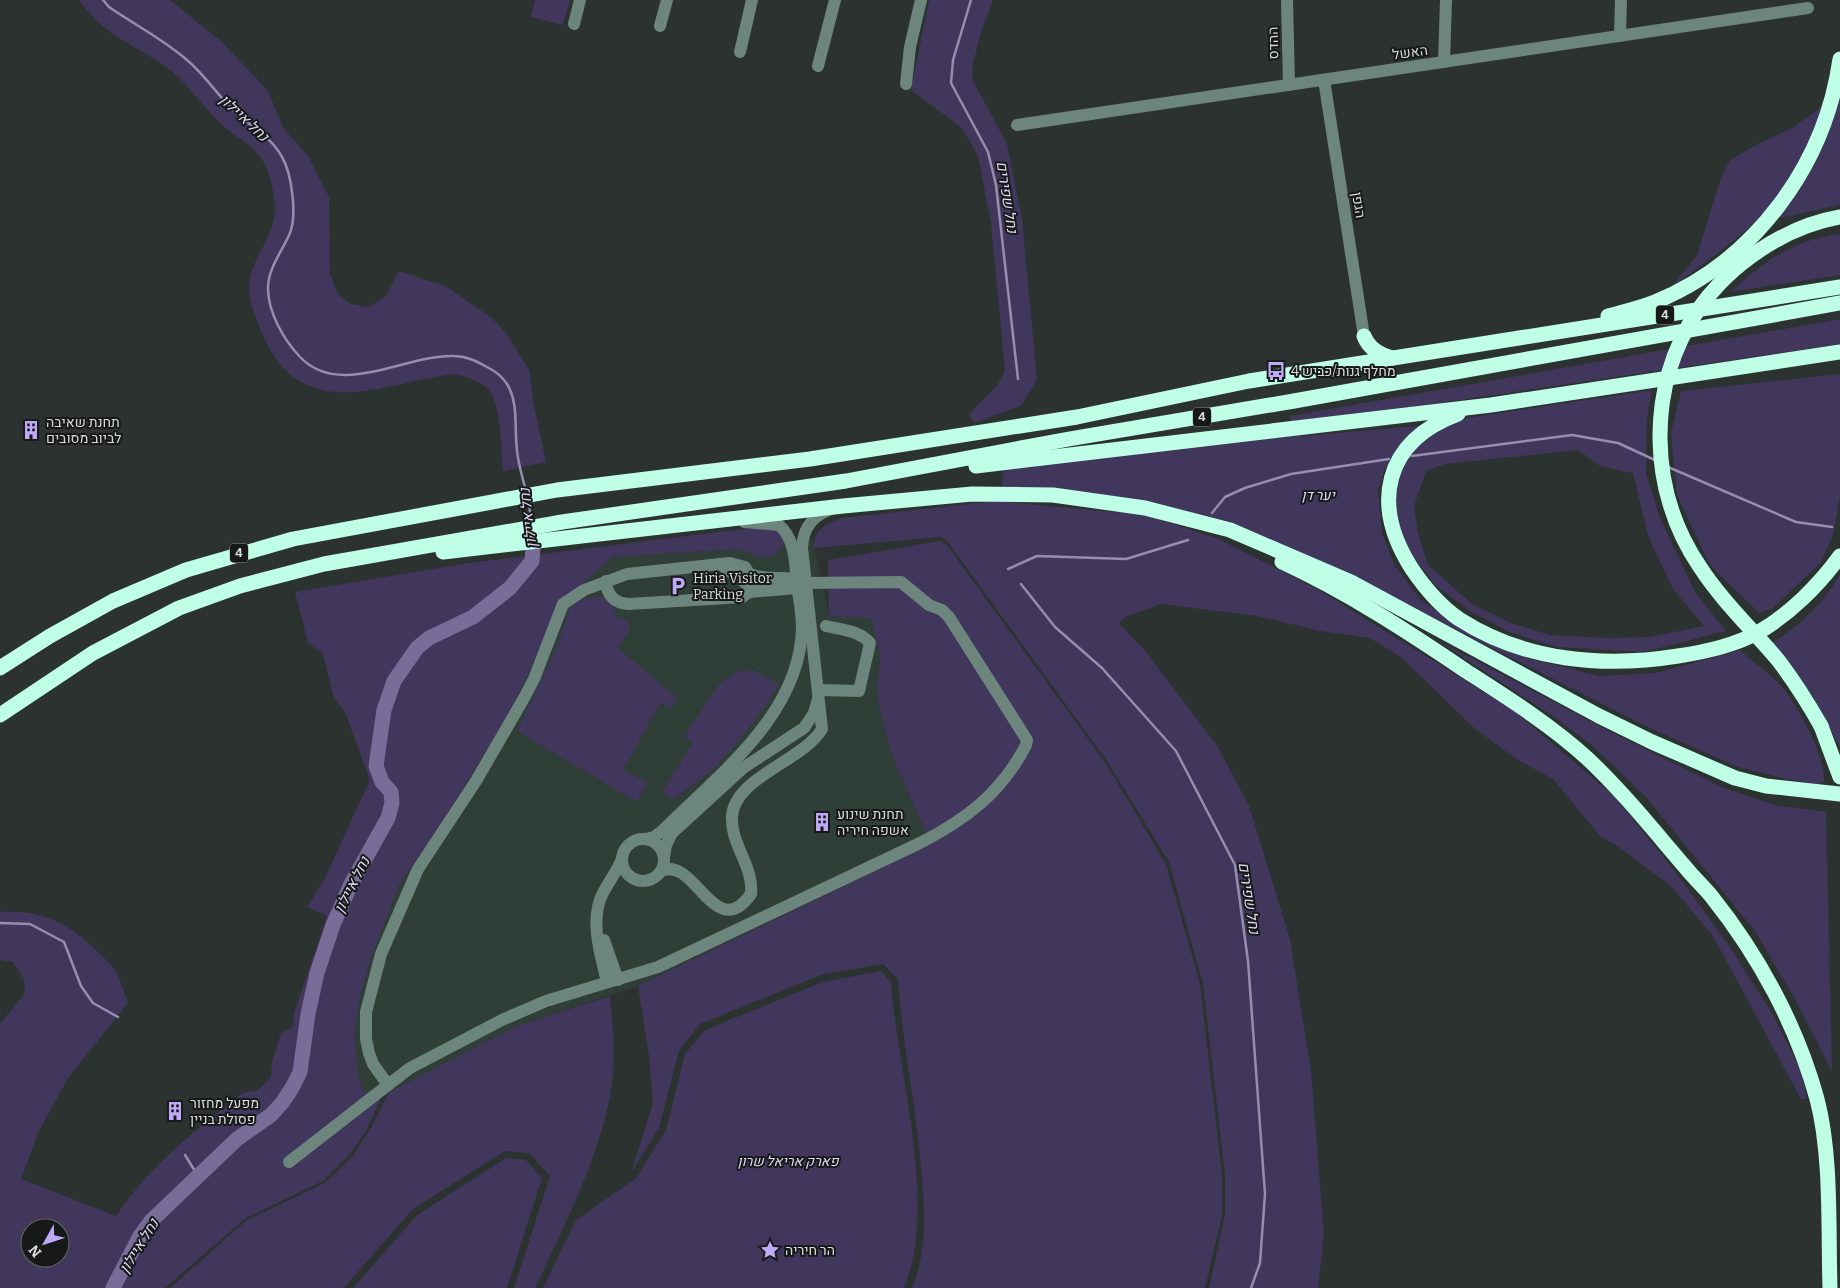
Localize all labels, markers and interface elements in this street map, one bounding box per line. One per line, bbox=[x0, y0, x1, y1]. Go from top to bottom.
street label: ההדס bbox=[1265, 27, 1282, 59]
street label: האשל bbox=[1391, 42, 1429, 63]
water label: נחל איילון bbox=[216, 91, 273, 146]
water label: נחל שפירים bbox=[992, 160, 1022, 236]
street label: הגפן bbox=[1348, 191, 1369, 219]
road number: 4 bbox=[1656, 306, 1674, 324]
bus stop icon: מחלף גנות/כביש 4 bbox=[1265, 360, 1287, 382]
place label: מחלף גנות/כביש 4 bbox=[1291, 363, 1396, 380]
road number: 4 bbox=[1193, 408, 1211, 427]
place label: תחנת שאיבה לביוב מסובים bbox=[46, 414, 122, 447]
building icon: תחנת שאיבה לביוב מסובים bbox=[20, 419, 42, 441]
water label: נחל איילון bbox=[515, 485, 541, 549]
park label: יער דן bbox=[1301, 487, 1336, 504]
road number: 4 bbox=[230, 544, 248, 562]
place label: Hiria Visitor Parking bbox=[693, 570, 772, 603]
parking icon: Hiria Visitor Parking bbox=[667, 575, 689, 597]
place label: תחנת שינוע אשפה חיריה bbox=[837, 806, 909, 839]
building icon: תחנת שינוע אשפה חיריה bbox=[811, 811, 833, 833]
water label: נחל איילון bbox=[330, 853, 374, 916]
water label: נחל שפירים bbox=[1234, 861, 1264, 937]
place label: מפעל מחזור פסולת בניין bbox=[190, 1095, 259, 1128]
building icon: מפעל מחזור פסולת בניין bbox=[164, 1100, 186, 1122]
park label: פארק אריאל שרון bbox=[737, 1153, 840, 1170]
water label: נחל איילון bbox=[115, 1214, 163, 1276]
north arrow bbox=[20, 1218, 70, 1268]
place icon: הר חיריה bbox=[759, 1239, 781, 1261]
text: N bbox=[25, 1241, 45, 1261]
place label: הר חיריה bbox=[785, 1242, 835, 1259]

